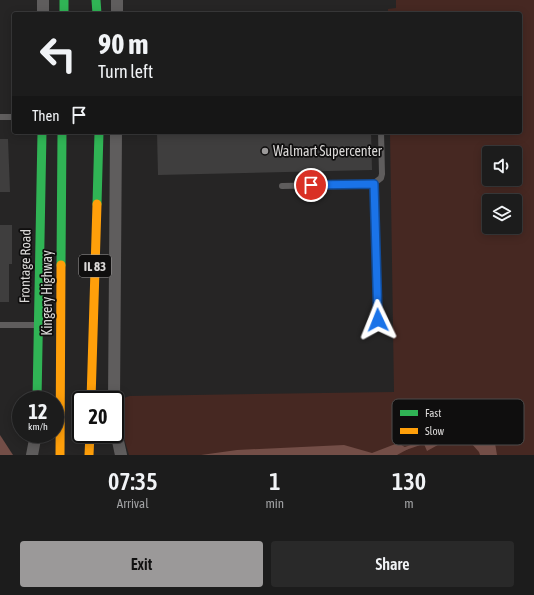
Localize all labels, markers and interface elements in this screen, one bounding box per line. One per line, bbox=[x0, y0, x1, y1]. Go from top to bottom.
icon: left bbox=[32, 28, 84, 80]
text: 90 m bbox=[98, 28, 148, 60]
text: Turn left bbox=[98, 61, 153, 82]
icon: arrive bbox=[68, 104, 90, 126]
text: Then bbox=[32, 107, 60, 124]
place label: Walmart Supercenter bbox=[273, 143, 383, 159]
marker: Walmart Supercenter bbox=[260, 146, 270, 156]
map controls bbox=[482, 146, 522, 234]
button: sound bbox=[482, 146, 522, 186]
pin bbox=[294, 168, 328, 202]
icon: arrive bbox=[300, 174, 322, 196]
button: layers bbox=[482, 194, 522, 234]
street label: Frontage Road bbox=[16, 229, 34, 303]
street label: Kingery Highway bbox=[39, 250, 55, 336]
road number: IL 83 bbox=[79, 255, 111, 277]
position arrow bbox=[357, 299, 399, 341]
speed limit sign: 20 bbox=[72, 391, 124, 443]
legend bbox=[392, 399, 524, 445]
text: 12 bbox=[29, 400, 47, 423]
text: Fast bbox=[425, 407, 441, 419]
text: km/h bbox=[28, 421, 48, 432]
text: Slow bbox=[425, 425, 444, 437]
text: 07:35 bbox=[108, 468, 157, 495]
text: 1 bbox=[269, 468, 280, 495]
text: 130 bbox=[392, 468, 426, 495]
text: Arrival bbox=[117, 496, 149, 511]
text: min bbox=[265, 496, 284, 511]
text: m bbox=[404, 496, 414, 511]
button: Exit bbox=[20, 541, 263, 587]
button: Share bbox=[271, 541, 514, 587]

